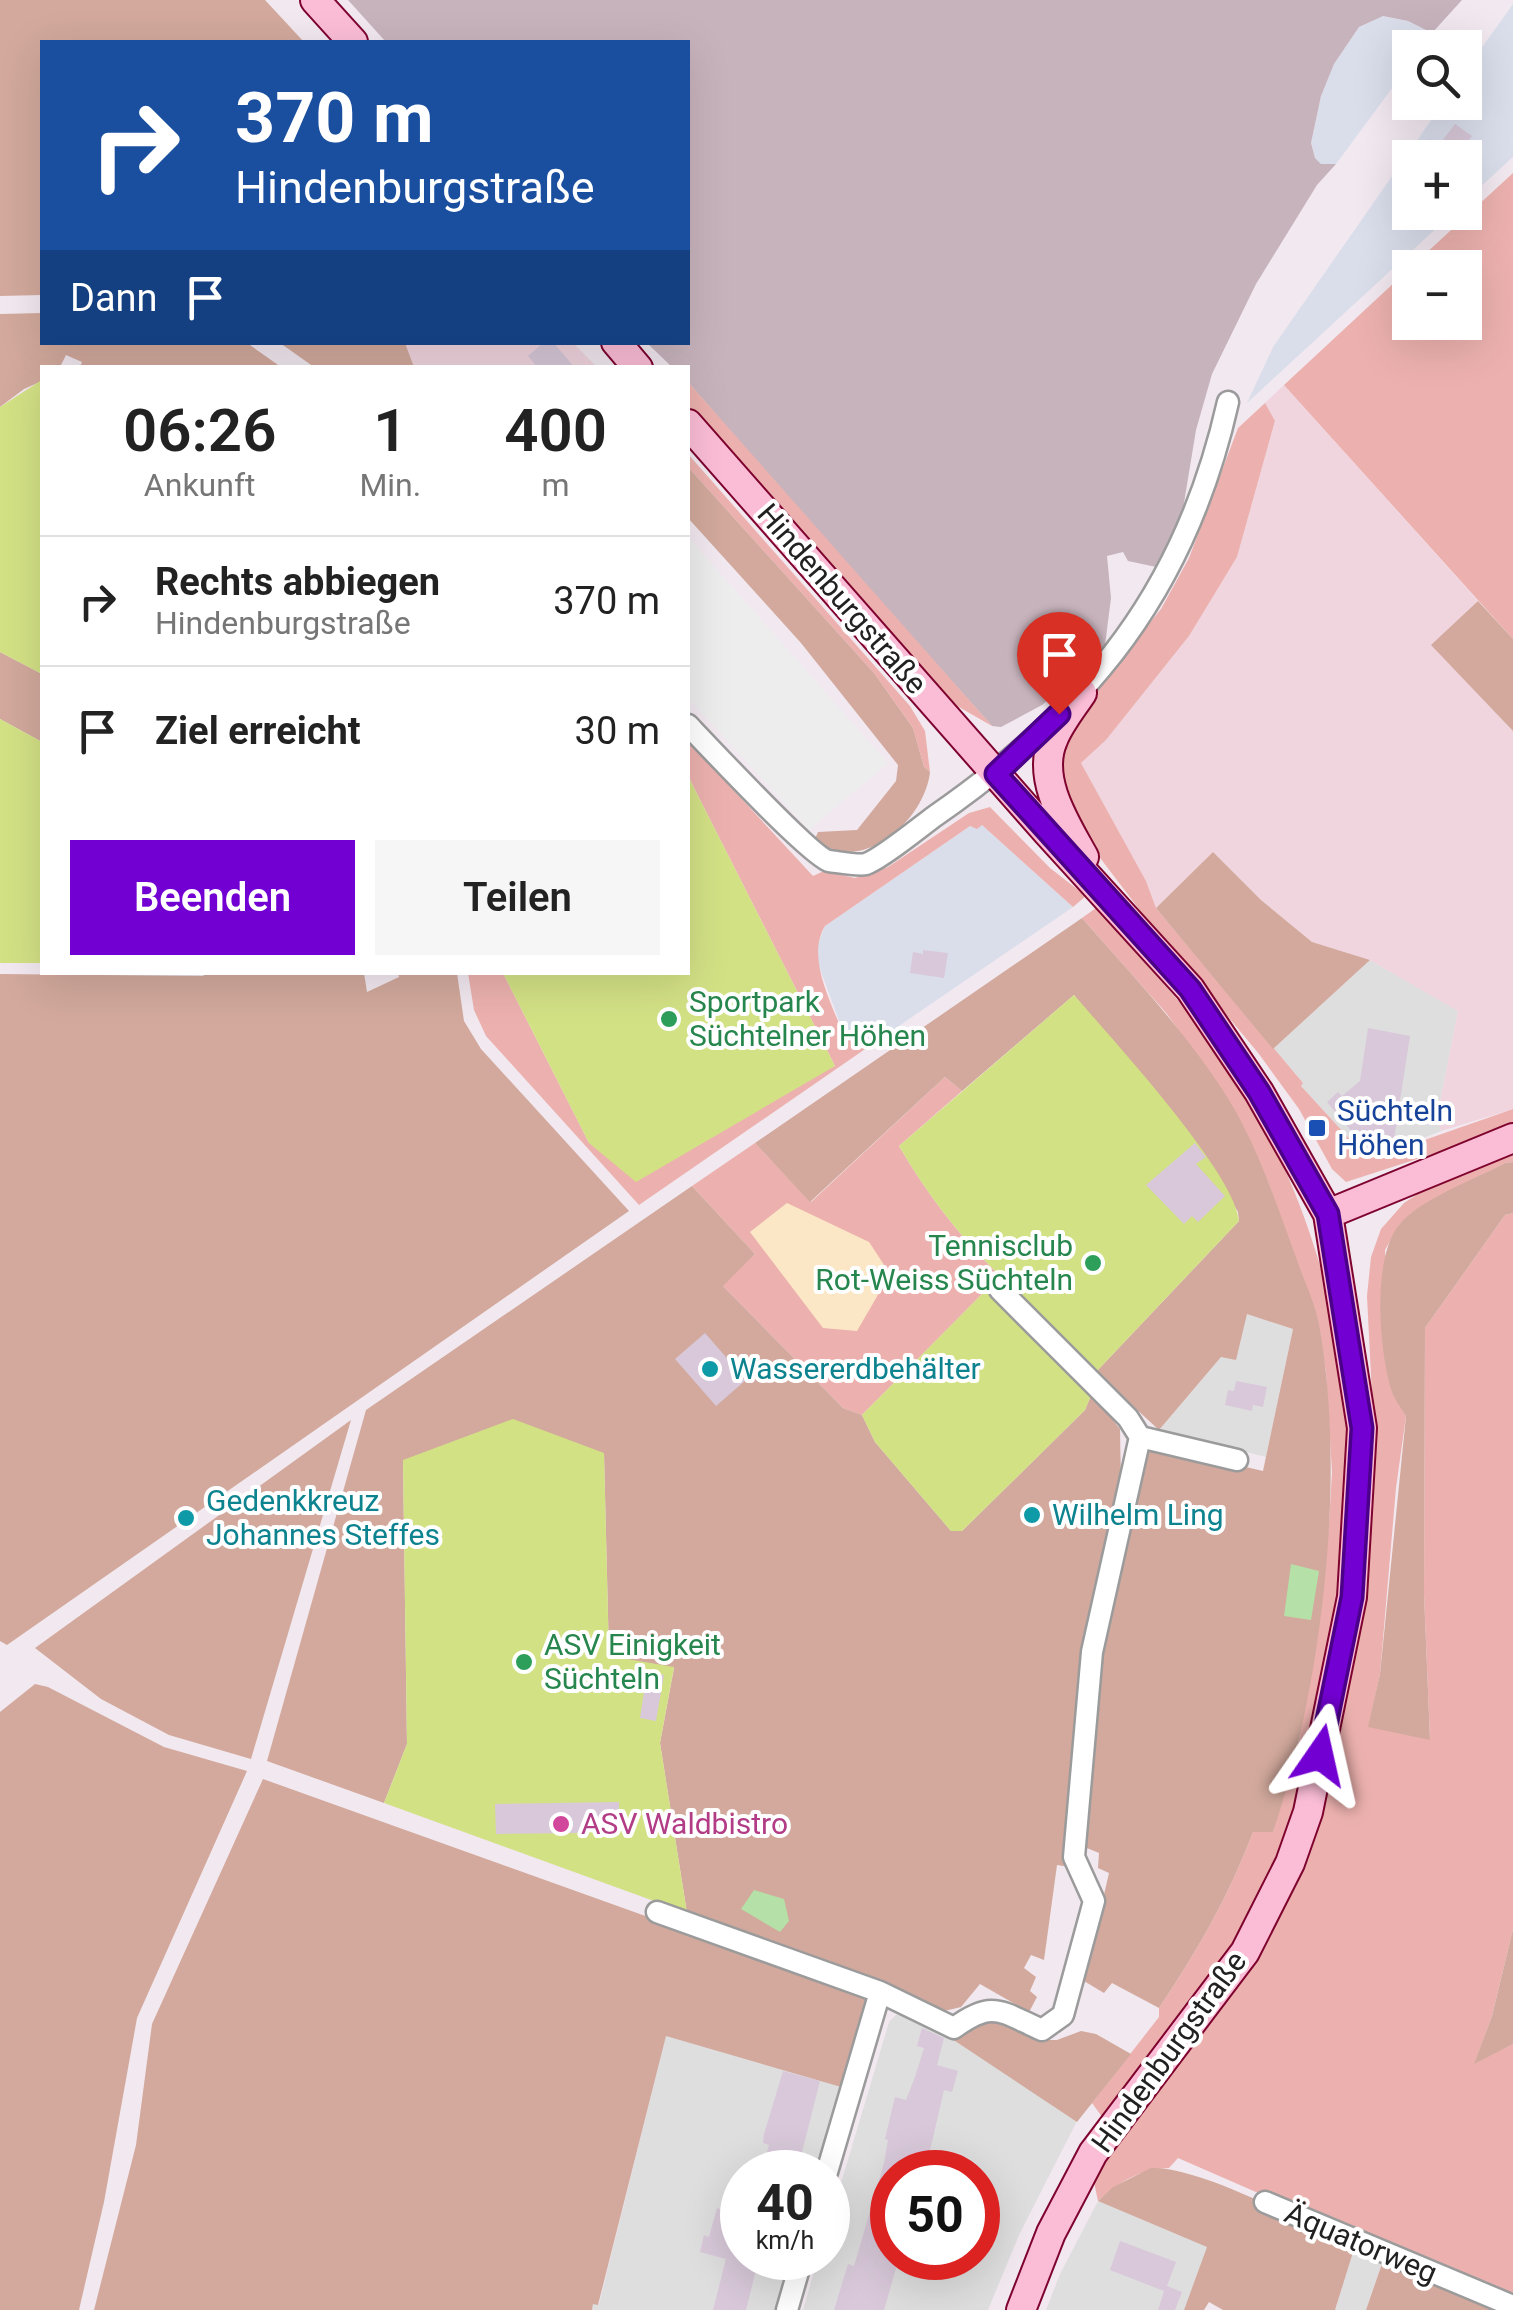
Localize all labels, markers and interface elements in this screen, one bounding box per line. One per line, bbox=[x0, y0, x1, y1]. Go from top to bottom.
map controls bbox=[1392, 30, 1482, 340]
button: search bbox=[1392, 30, 1482, 120]
text: 370 m bbox=[235, 77, 434, 159]
icon: right bbox=[70, 80, 200, 210]
button: + bbox=[1392, 140, 1482, 230]
text: Hindenburgstraße bbox=[235, 161, 595, 214]
button: − bbox=[1392, 250, 1482, 340]
icon: arrive bbox=[178, 270, 233, 325]
text: Dann bbox=[70, 276, 158, 320]
text: 06:26 bbox=[123, 395, 276, 466]
text: 1 bbox=[373, 395, 407, 466]
text: 400 bbox=[504, 395, 607, 466]
text: Ankunft bbox=[144, 466, 256, 504]
text: Min. bbox=[359, 466, 421, 504]
text: m bbox=[542, 466, 570, 504]
street label: Hindenburgstraße bbox=[751, 497, 934, 701]
text: Rechts abbiegen bbox=[155, 560, 440, 604]
icon: right bbox=[70, 574, 125, 629]
text: 370 m bbox=[553, 579, 660, 623]
text: Hindenburgstraße bbox=[155, 604, 411, 642]
pin bbox=[1017, 612, 1102, 715]
icon: arrive bbox=[1032, 627, 1087, 682]
icon: arrive bbox=[70, 704, 125, 759]
text: Ziel erreicht bbox=[155, 709, 361, 753]
text: 30 m bbox=[575, 709, 660, 753]
button: Beenden bbox=[70, 840, 355, 955]
button: Teilen bbox=[375, 840, 660, 955]
place label: Sportpark Süchtelner Höhen bbox=[689, 984, 926, 1053]
marker: Sportpark Süchtelner Höhen bbox=[658, 1008, 680, 1030]
place label: Süchteln Höhen bbox=[1337, 1093, 1453, 1162]
marker: Süchteln Höhen bbox=[1306, 1117, 1328, 1139]
place label: Tennisclub Rot-Weiss Süchteln bbox=[815, 1228, 1073, 1297]
marker: Tennisclub Rot-Weiss Süchteln bbox=[1082, 1252, 1104, 1274]
place label: Wassererdbehälter bbox=[730, 1351, 981, 1386]
marker: Wassererdbehälter bbox=[699, 1358, 721, 1380]
place label: Gedenkkreuz Johannes Steffes bbox=[206, 1483, 440, 1552]
place label: Wilhelm Ling bbox=[1052, 1497, 1224, 1532]
marker: Wilhelm Ling bbox=[1021, 1504, 1043, 1526]
marker: Gedenkkreuz Johannes Steffes bbox=[175, 1507, 197, 1529]
place label: ASV Einigkeit Süchteln bbox=[544, 1627, 721, 1696]
marker: ASV Einigkeit Süchteln bbox=[513, 1651, 535, 1673]
position arrow bbox=[1268, 1703, 1372, 1807]
place label: ASV Waldbistro bbox=[581, 1806, 788, 1841]
marker: ASV Waldbistro bbox=[550, 1813, 572, 1835]
street label: Hindenburgstraße bbox=[1084, 1944, 1253, 2159]
speed limit sign: 50 bbox=[870, 2150, 1000, 2280]
text: 40 bbox=[756, 2174, 814, 2232]
street label: Äquatorweg bbox=[1280, 2195, 1443, 2290]
text: km/h bbox=[756, 2226, 814, 2255]

